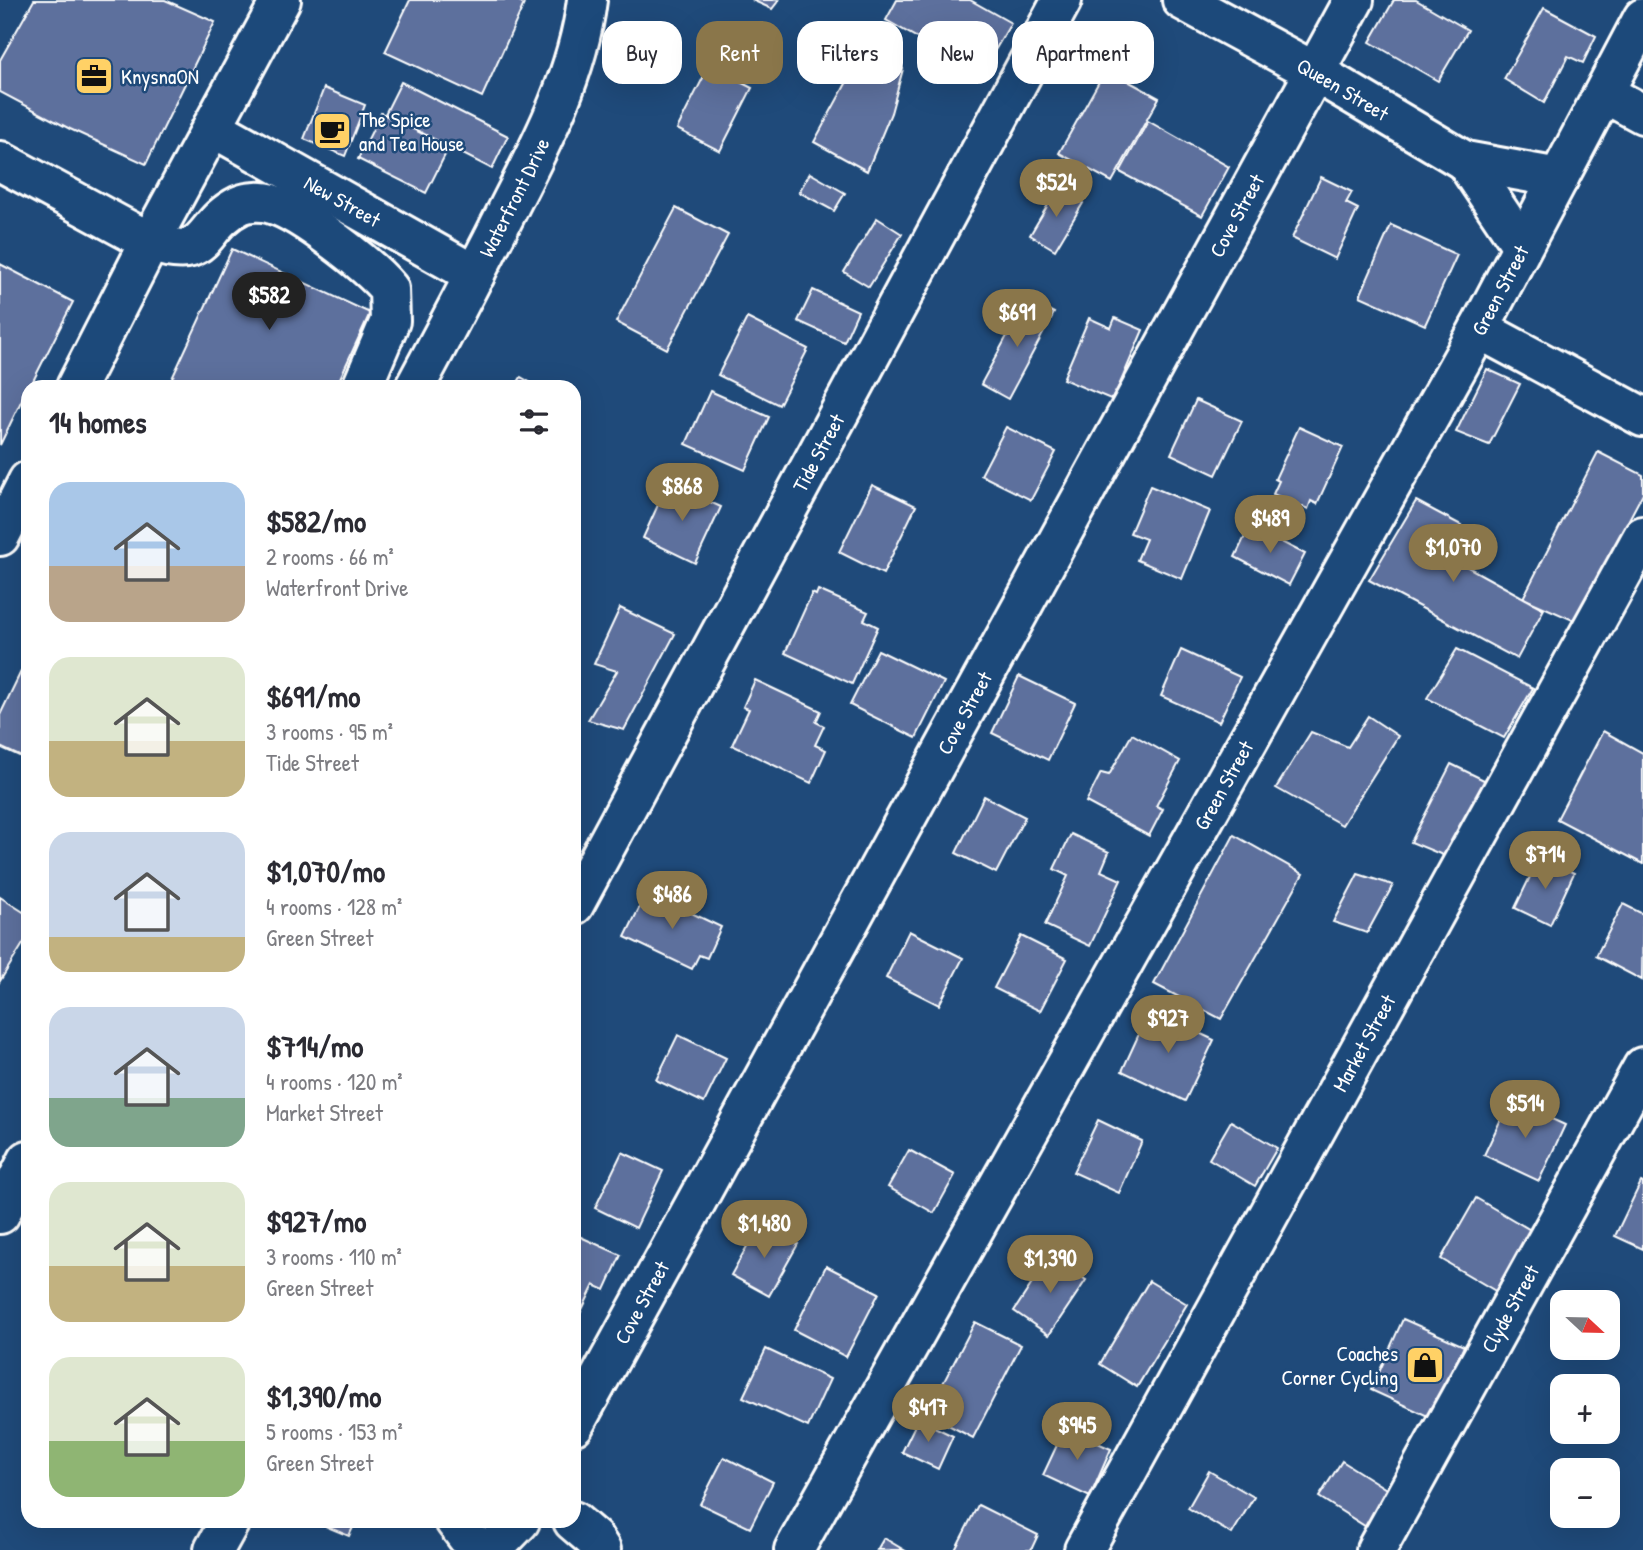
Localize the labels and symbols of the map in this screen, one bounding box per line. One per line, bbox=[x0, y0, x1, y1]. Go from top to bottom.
street label: Queen Street bbox=[1292, 51, 1395, 128]
office icon: KnysnaON bbox=[73, 55, 115, 97]
place label: KnysnaON bbox=[121, 62, 199, 91]
place label: The Spice and Tea House bbox=[359, 105, 464, 158]
cafe icon: The Spice and Tea House bbox=[311, 110, 353, 152]
street label: Waterfront Drive bbox=[472, 133, 556, 262]
pin: $524 bbox=[1015, 160, 1097, 219]
street label: New Street bbox=[299, 168, 387, 234]
street label: Cove Street bbox=[1202, 168, 1271, 262]
street label: Green Street bbox=[1464, 239, 1536, 341]
pin: $582 bbox=[228, 272, 310, 332]
pin: $691 bbox=[976, 290, 1058, 349]
street label: Tide Street bbox=[785, 408, 851, 497]
pin: $868 bbox=[641, 463, 723, 523]
pin: $489 bbox=[1229, 496, 1311, 555]
pin: $1,070 bbox=[1396, 524, 1510, 584]
street label: Cove Street bbox=[929, 665, 999, 759]
street label: Green Street bbox=[1186, 735, 1260, 835]
pin: $714 bbox=[1504, 832, 1586, 891]
pin: $486 bbox=[631, 872, 713, 931]
street label: Market Street bbox=[1325, 988, 1402, 1097]
pin: $927 bbox=[1127, 996, 1209, 1055]
pin: $514 bbox=[1484, 1080, 1566, 1140]
pin: $1,480 bbox=[707, 1200, 821, 1260]
pin: $1,390 bbox=[993, 1236, 1107, 1295]
street label: Cove Street bbox=[607, 1255, 676, 1349]
street label: Clyde Street bbox=[1474, 1259, 1546, 1358]
north arrow bbox=[1550, 1290, 1620, 1360]
place label: Coaches Corner Cycling bbox=[1282, 1339, 1398, 1392]
shop icon: Coaches Corner Cycling bbox=[1404, 1344, 1446, 1386]
pin: $417 bbox=[887, 1384, 969, 1444]
pin: $945 bbox=[1036, 1402, 1118, 1462]

